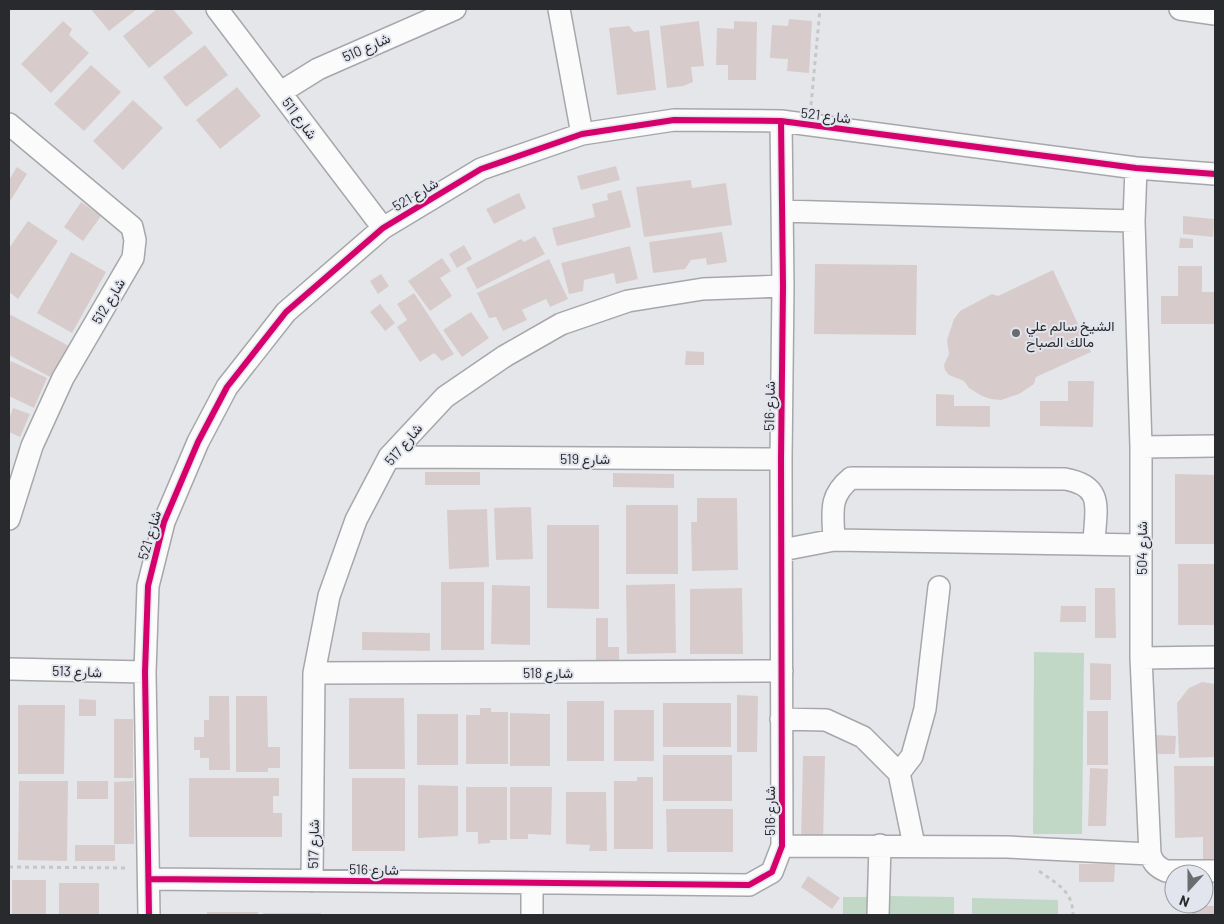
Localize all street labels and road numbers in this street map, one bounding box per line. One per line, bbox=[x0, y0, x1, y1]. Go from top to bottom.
street label: شارع 510 bbox=[339, 29, 394, 68]
street label: شارع 511 bbox=[276, 94, 321, 144]
street label: شارع 521 bbox=[800, 103, 852, 129]
street label: شارع 521 bbox=[389, 174, 443, 217]
street label: شارع 512 bbox=[88, 275, 131, 328]
street label: شارع 516 bbox=[760, 381, 781, 431]
street label: شارع 517 bbox=[381, 420, 428, 470]
street label: شارع 519 bbox=[560, 450, 610, 470]
street label: شارع 521 bbox=[134, 508, 167, 562]
street label: شارع 504 bbox=[1133, 521, 1153, 575]
street label: شارع 513 bbox=[52, 662, 102, 683]
street label: شارع 518 bbox=[523, 664, 573, 684]
street label: شارع 516 bbox=[761, 786, 781, 836]
street label: شارع 517 bbox=[304, 819, 325, 869]
street label: شارع 516 bbox=[349, 860, 399, 881]

